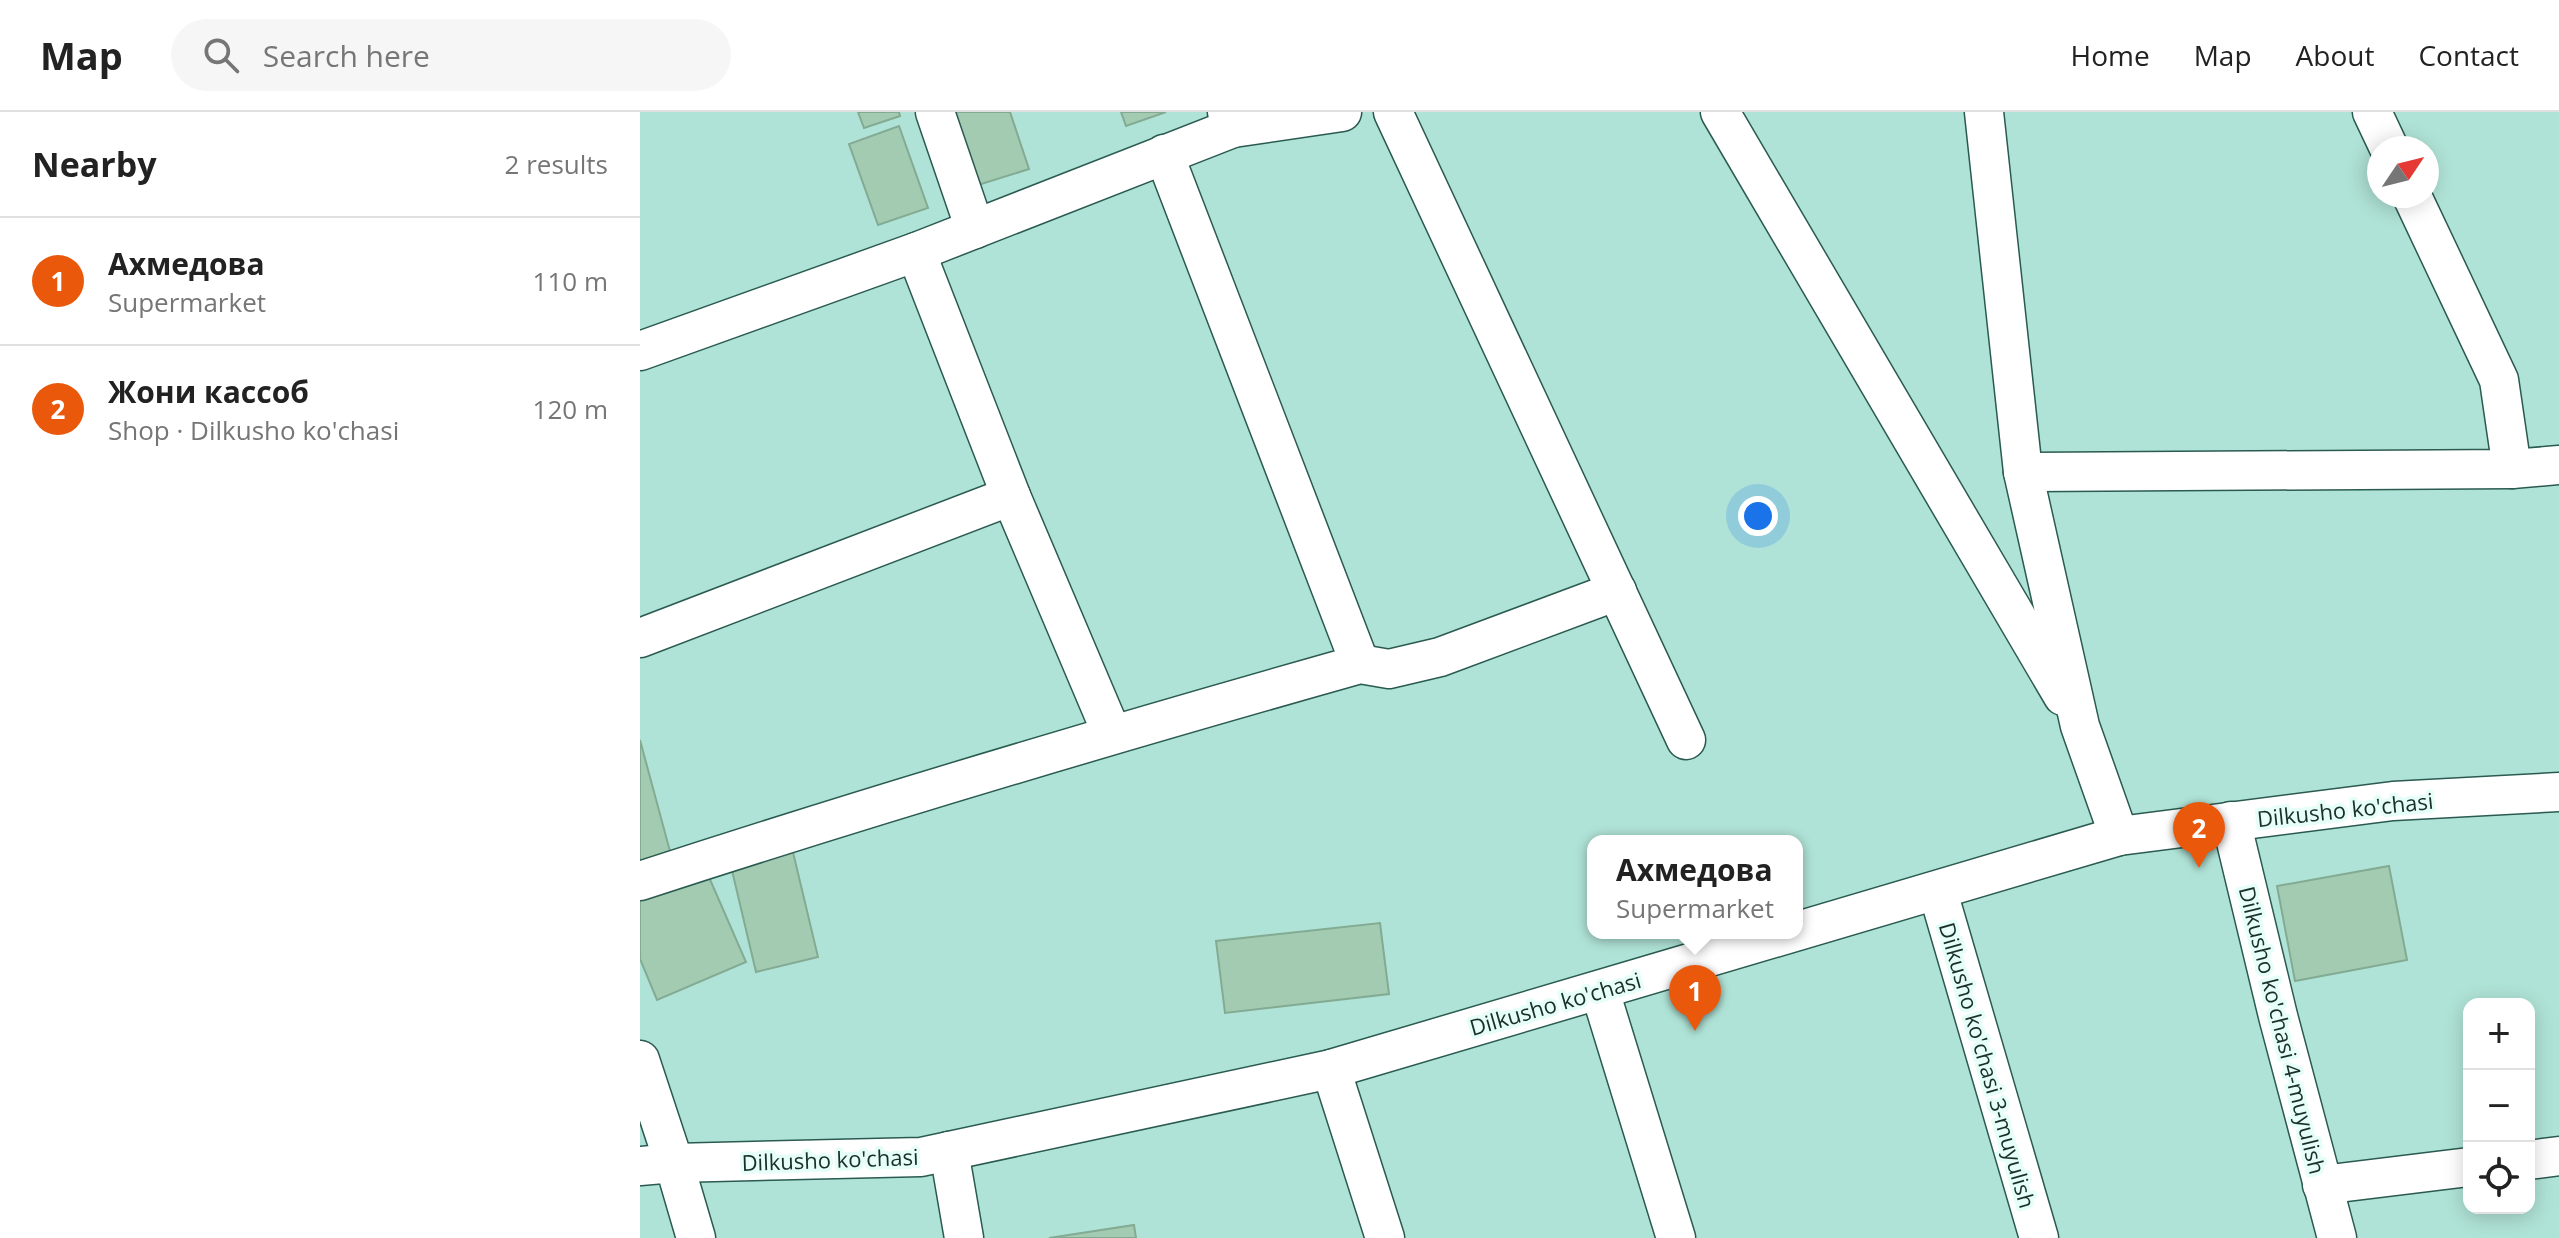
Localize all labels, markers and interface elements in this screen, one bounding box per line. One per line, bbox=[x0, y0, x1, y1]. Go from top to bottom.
search box bbox=[171, 19, 731, 91]
text: Map bbox=[40, 29, 123, 81]
icon: search bbox=[199, 33, 243, 77]
text: Search here bbox=[263, 35, 430, 76]
text: Home bbox=[2071, 36, 2150, 74]
text: Map bbox=[2194, 36, 2252, 74]
text: About bbox=[2296, 36, 2374, 74]
text: Contact bbox=[2418, 36, 2519, 74]
north arrow bbox=[2367, 136, 2439, 208]
text: Nearby bbox=[32, 141, 157, 187]
text: 2 results bbox=[505, 146, 608, 182]
text: Ахмедова bbox=[108, 243, 265, 284]
text: 1 bbox=[51, 263, 65, 299]
text: 110 m bbox=[533, 263, 608, 299]
text: Supermarket bbox=[108, 284, 266, 320]
text: Жони кассоб bbox=[108, 371, 309, 412]
text: 2 bbox=[51, 391, 65, 427]
text: 120 m bbox=[533, 391, 608, 427]
text: Shop · Dilkusho ko'chasi bbox=[108, 412, 399, 448]
your location bbox=[1738, 496, 1778, 536]
street label: Dilkusho ko'chasi bbox=[2255, 785, 2435, 833]
pin: 2 bbox=[2173, 802, 2225, 868]
popup bbox=[1587, 835, 1803, 939]
text: Ахмедова bbox=[1616, 849, 1773, 890]
street label: Dilkusho ko'chasi 4-muyulish bbox=[2233, 883, 2333, 1177]
text: Supermarket bbox=[1616, 890, 1774, 926]
street label: Dilkusho ko'chasi 3-muyulish bbox=[1933, 919, 2043, 1211]
street label: Dilkusho ko'chasi bbox=[1466, 964, 1644, 1042]
pin: 1 bbox=[1669, 965, 1721, 1031]
map controls bbox=[2463, 998, 2535, 1214]
button: + bbox=[2463, 998, 2535, 1070]
button: − bbox=[2463, 1070, 2535, 1142]
street label: Dilkusho ko'chasi bbox=[741, 1141, 919, 1177]
button: locate bbox=[2463, 1142, 2535, 1214]

